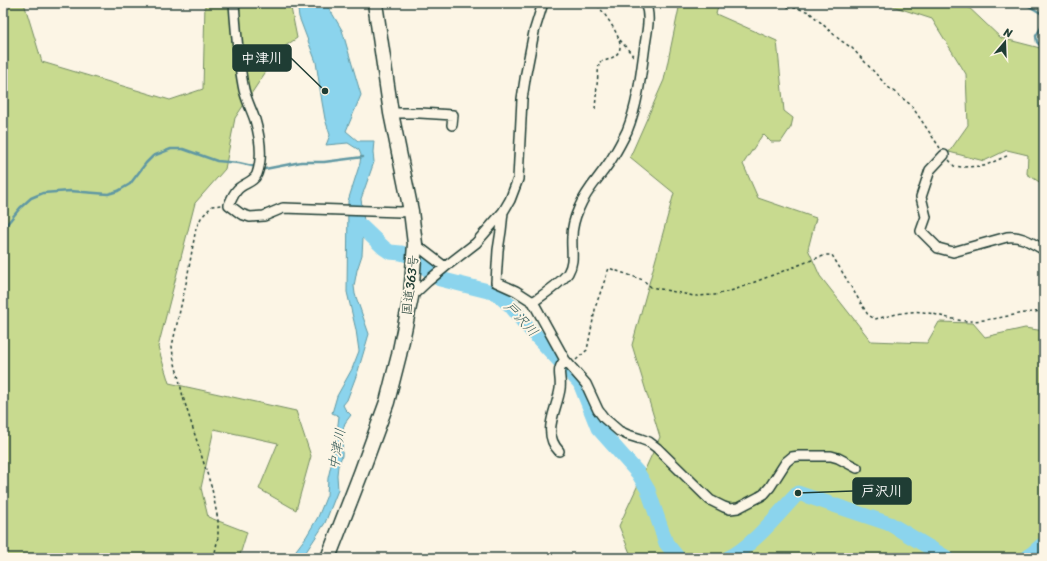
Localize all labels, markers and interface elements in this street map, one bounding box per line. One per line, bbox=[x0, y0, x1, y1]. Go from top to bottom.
north arrow bbox=[985, 22, 1025, 62]
text: N bbox=[1000, 22, 1015, 43]
callout: 中津川 bbox=[233, 45, 291, 71]
text: 中津川 bbox=[241, 46, 283, 71]
street label: 国道363号 bbox=[395, 253, 425, 317]
water label: 戸沢川 bbox=[498, 295, 544, 343]
water label: 中津川 bbox=[321, 426, 353, 472]
callout: 戸沢川 bbox=[853, 478, 911, 504]
text: 戸沢川 bbox=[861, 479, 903, 504]

